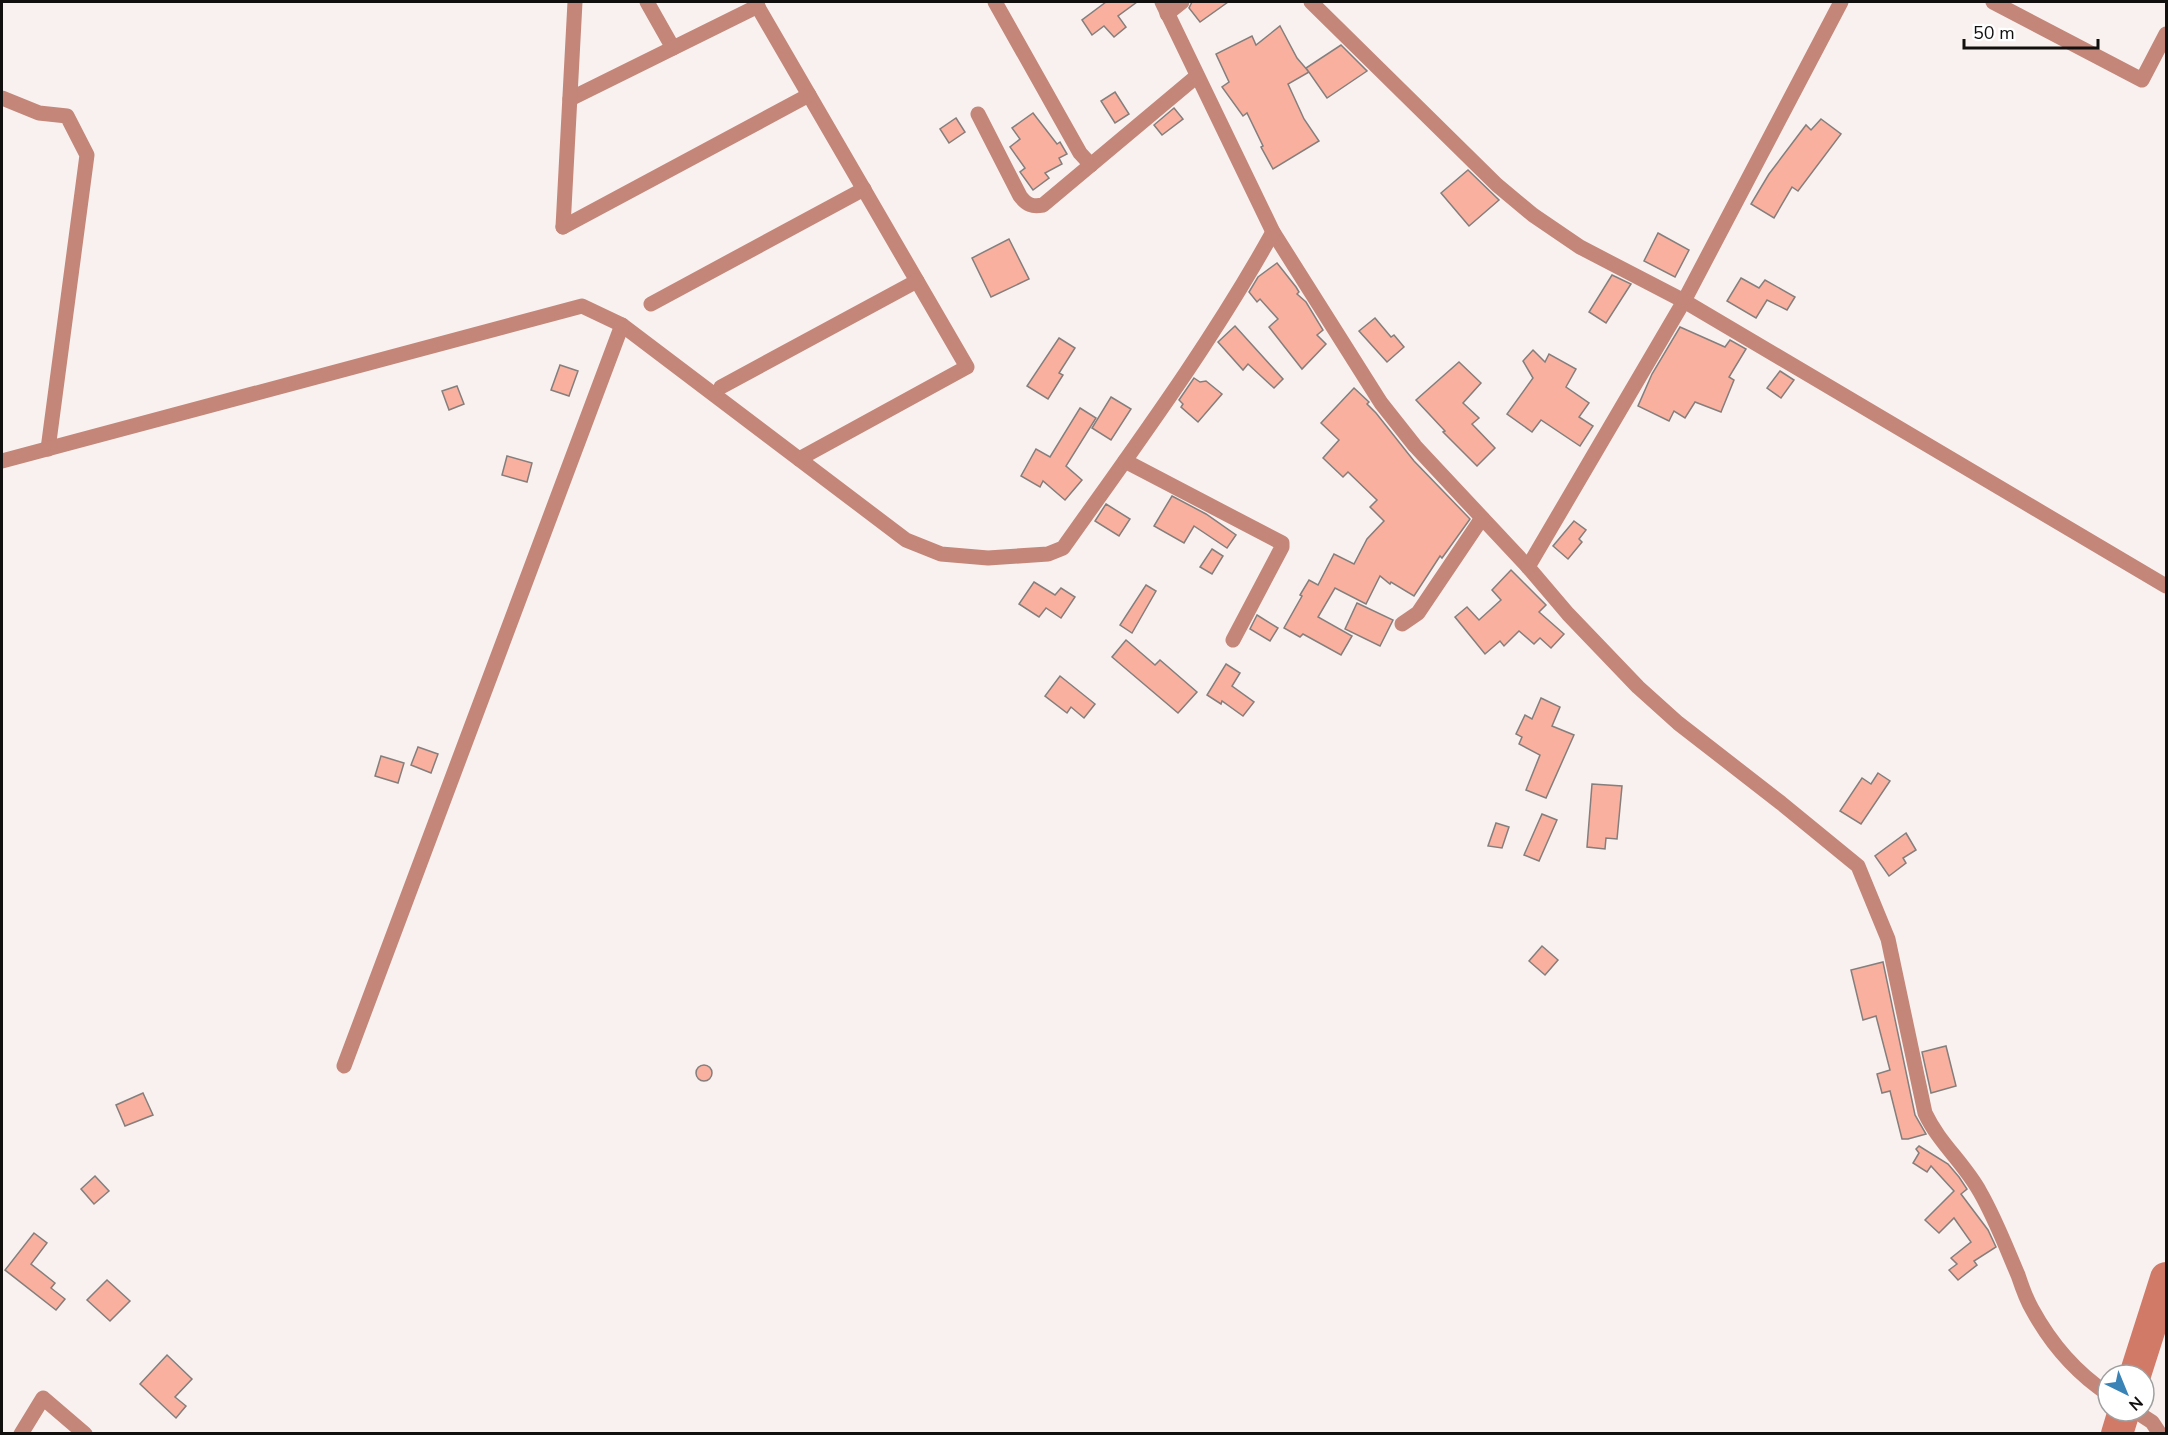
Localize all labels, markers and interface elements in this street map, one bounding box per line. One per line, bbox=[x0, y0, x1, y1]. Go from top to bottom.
scale bar bbox=[1964, 12, 2098, 50]
text: 50 m bbox=[1973, 21, 2015, 45]
north arrow bbox=[2096, 1363, 2156, 1423]
text: N bbox=[2124, 1391, 2147, 1415]

